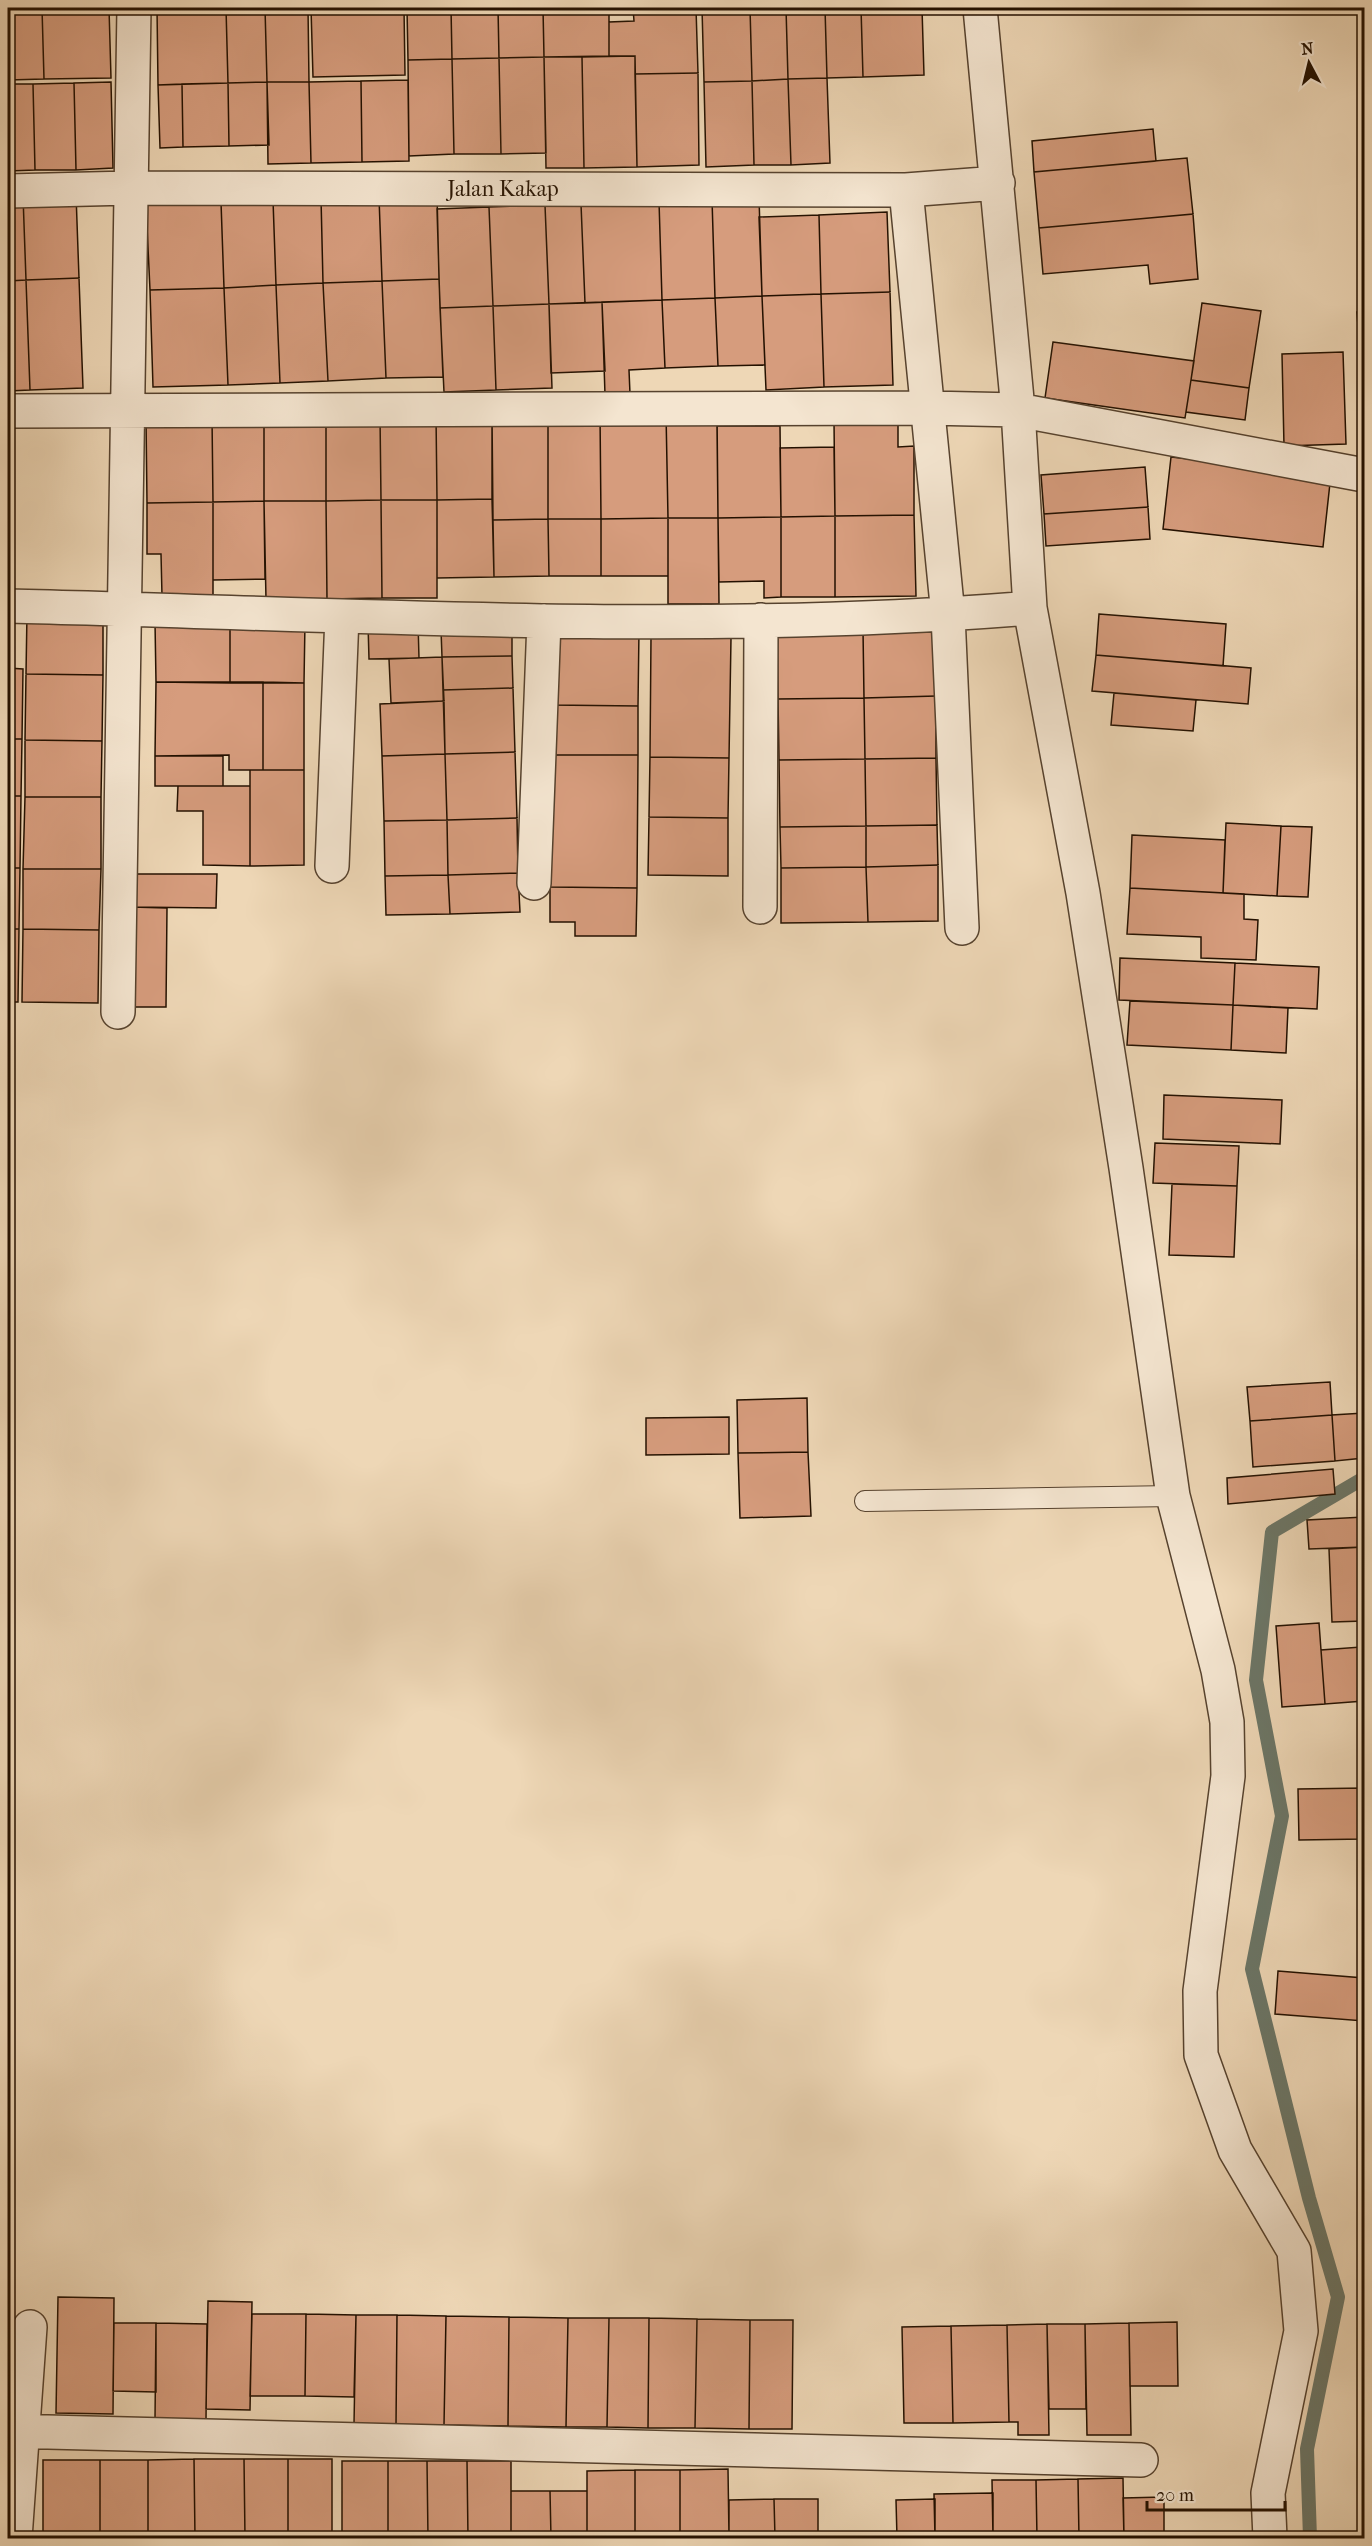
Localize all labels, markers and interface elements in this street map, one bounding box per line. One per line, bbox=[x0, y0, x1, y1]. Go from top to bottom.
north arrow bbox=[1279, 33, 1339, 93]
text: N bbox=[1300, 38, 1315, 59]
street label: Jalan Kakap bbox=[445, 176, 559, 202]
scale bar bbox=[1147, 2474, 1285, 2512]
text: 20 m bbox=[1156, 2485, 1194, 2506]

